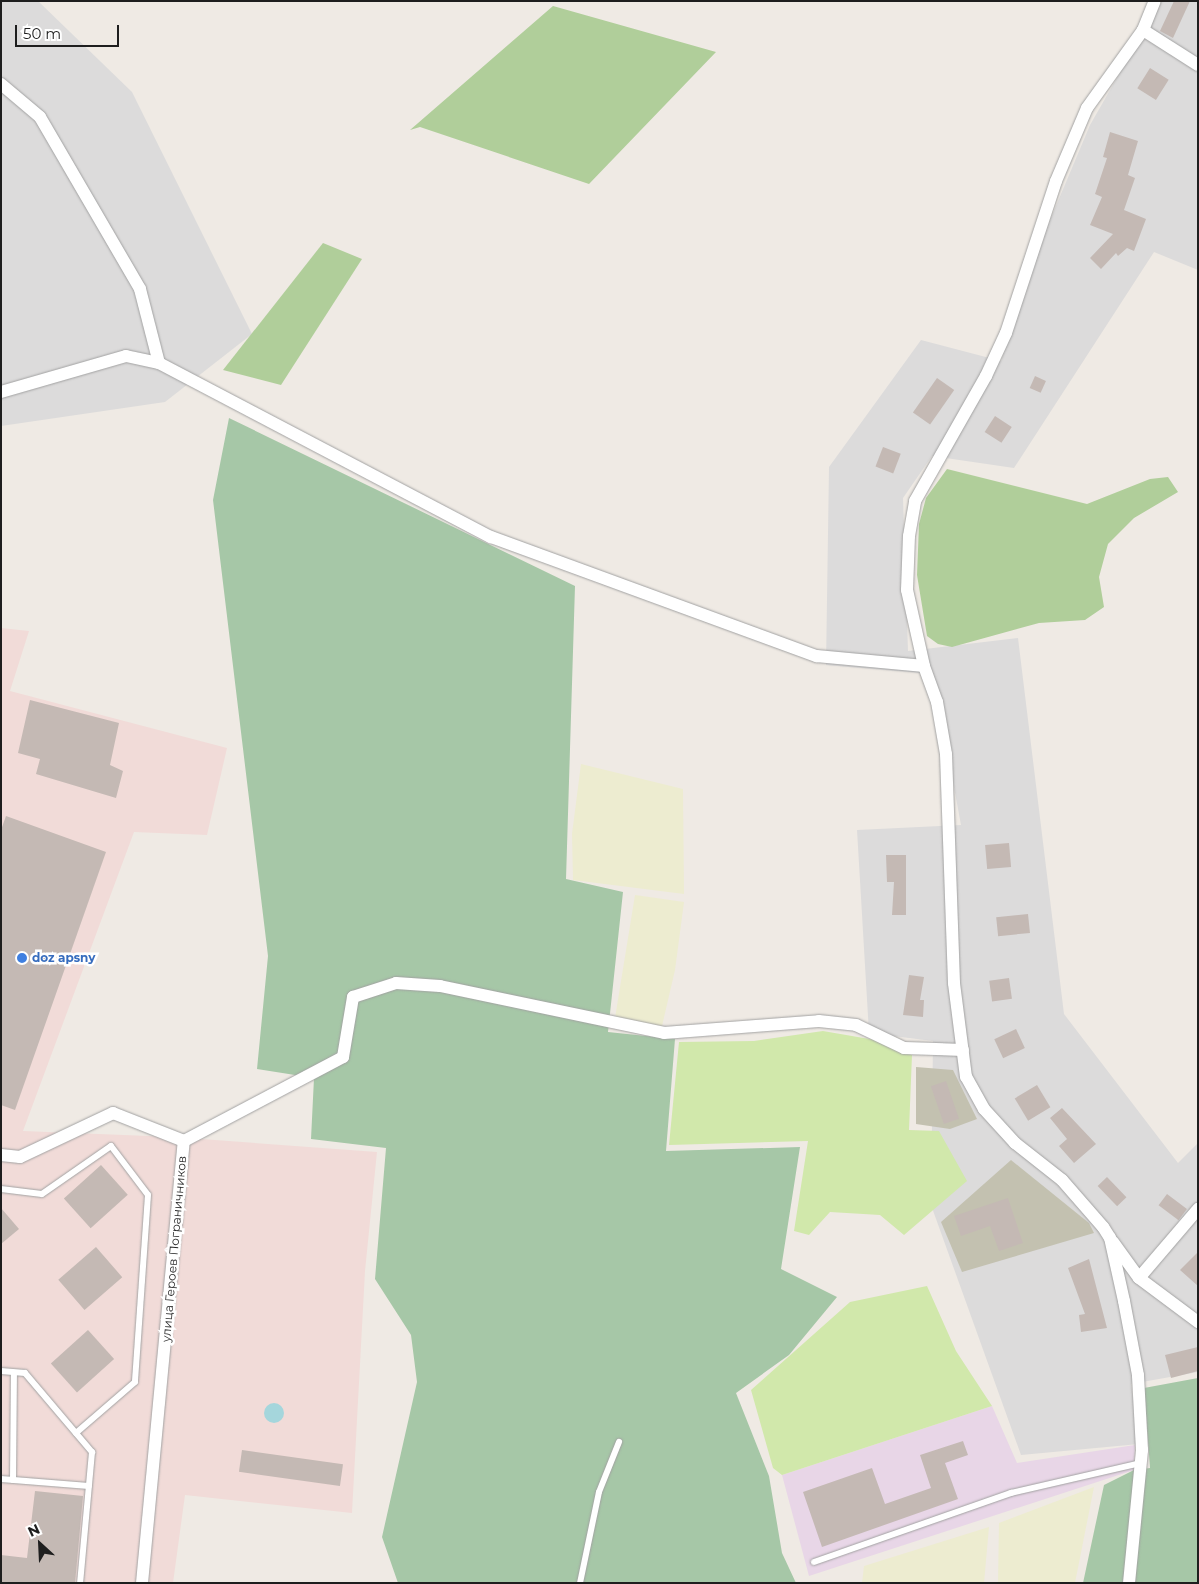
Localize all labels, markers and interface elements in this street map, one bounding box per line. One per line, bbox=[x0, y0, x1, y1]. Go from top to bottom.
scale bar bbox=[18, 15, 121, 47]
text: 50 m bbox=[23, 24, 61, 43]
place label: doz apsny bbox=[32, 951, 95, 965]
marker: doz apsny bbox=[16, 952, 28, 964]
street label: улица Героев Пограничников bbox=[159, 1155, 189, 1343]
north arrow bbox=[15, 1519, 65, 1569]
text: N bbox=[25, 1520, 43, 1541]

